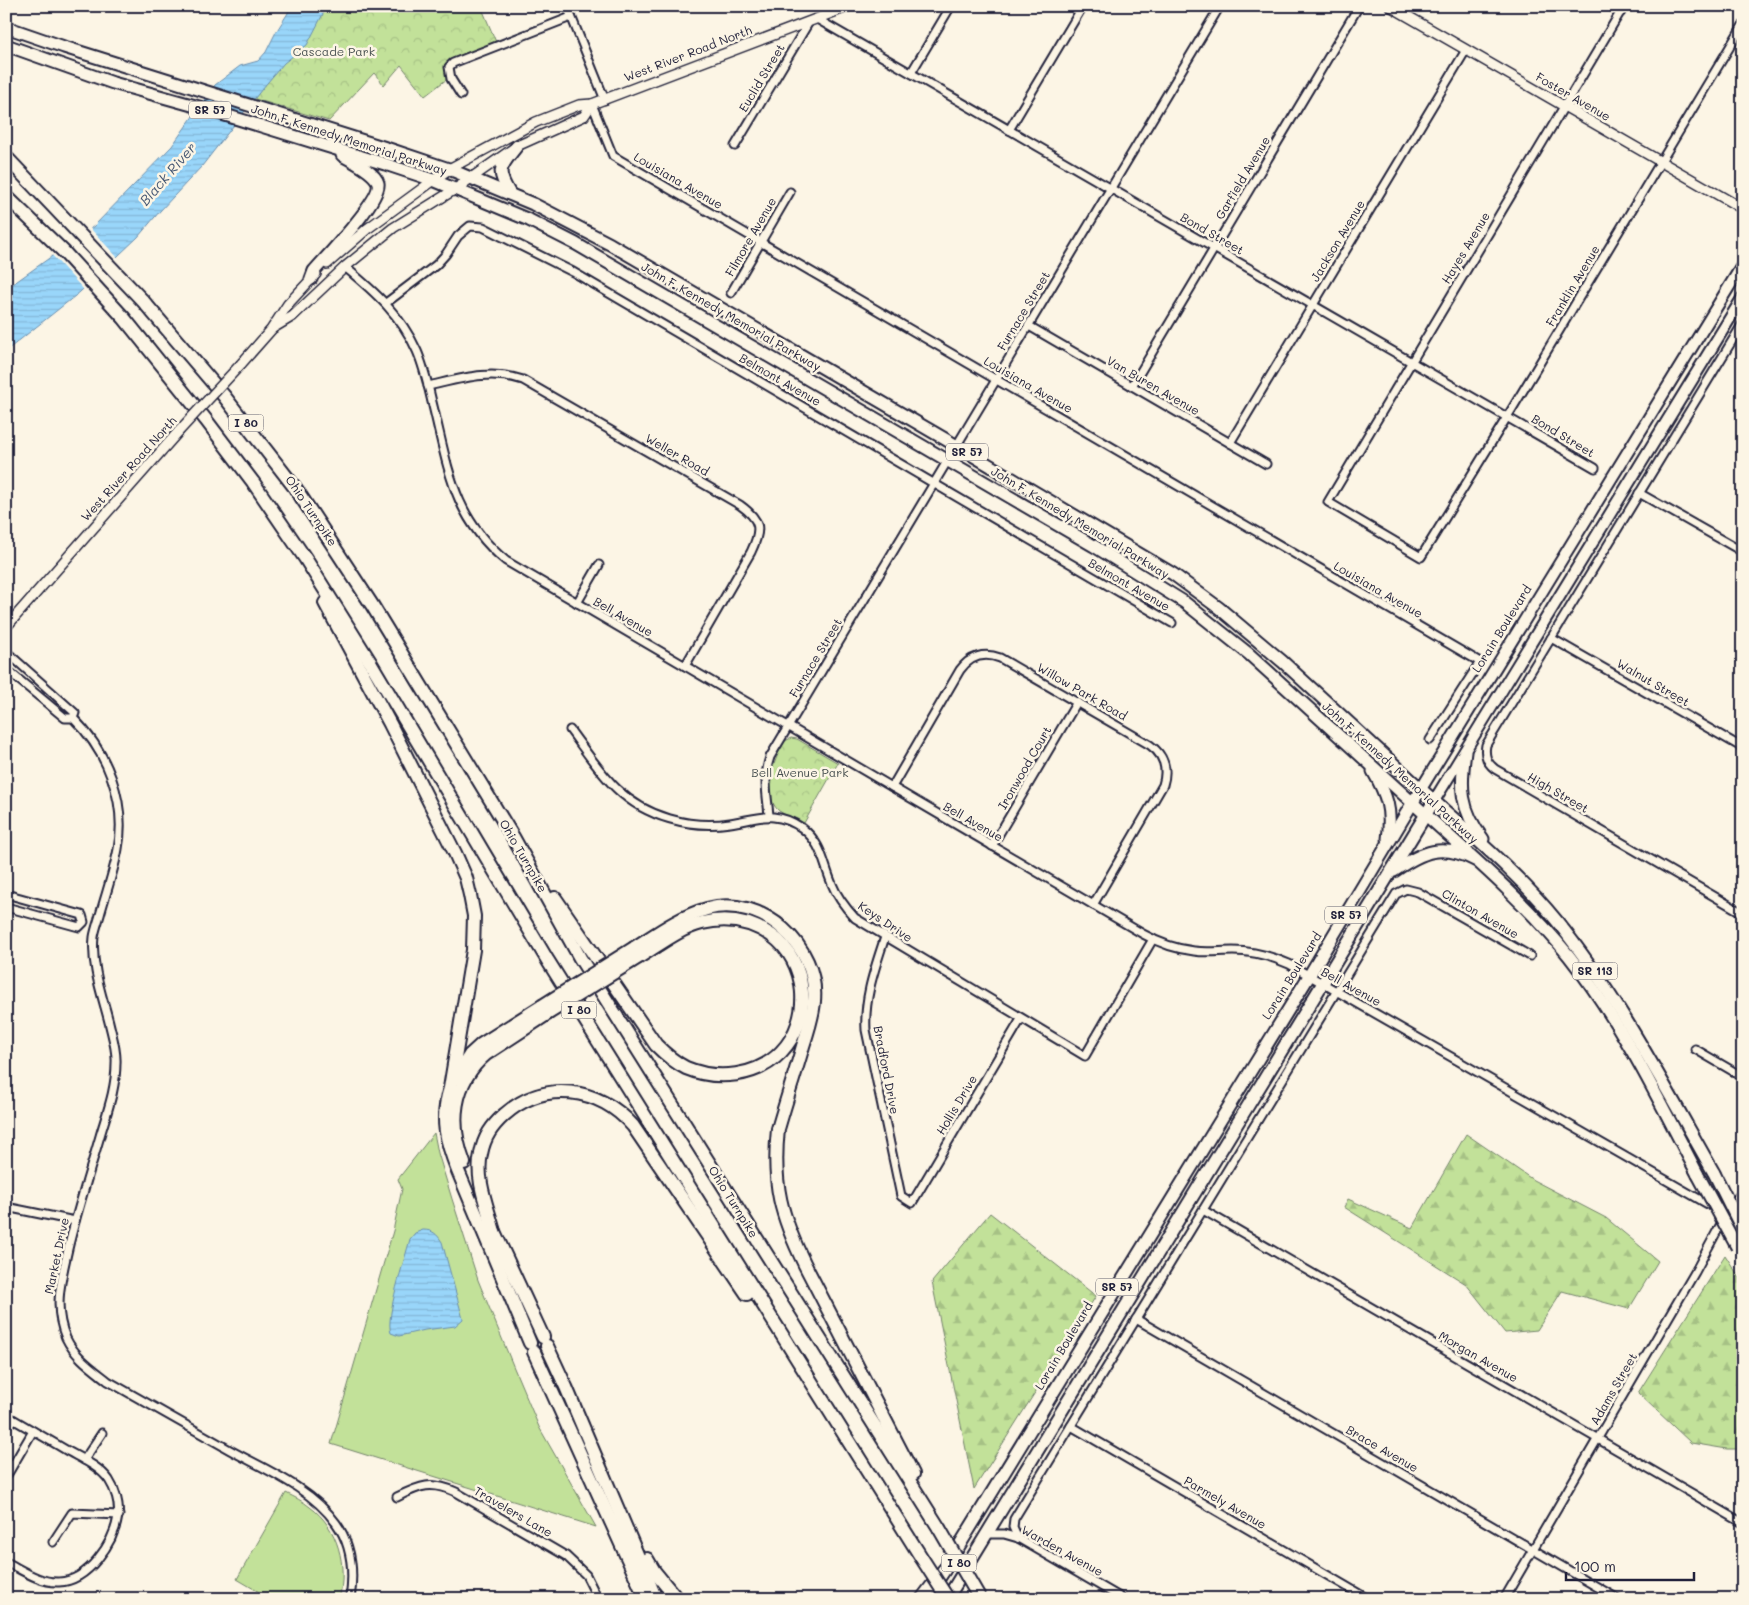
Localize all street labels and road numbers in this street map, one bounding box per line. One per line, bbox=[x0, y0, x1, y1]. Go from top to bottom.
street label: West River Road North bbox=[621, 21, 754, 85]
street label: Euclid Street bbox=[735, 40, 788, 115]
street label: Foster Avenue bbox=[1533, 68, 1614, 124]
street label: John F. Kennedy Memorial Parkway bbox=[249, 100, 449, 178]
road number: SR 57 bbox=[189, 102, 231, 118]
street label: Garfield Avenue bbox=[1211, 133, 1273, 222]
street label: Louisiana Avenue bbox=[631, 148, 726, 212]
street label: Filmore Avenue bbox=[721, 194, 779, 279]
street label: Jackson Avenue bbox=[1306, 197, 1368, 284]
street label: Bond Street bbox=[1178, 208, 1247, 258]
street label: Hayes Avenue bbox=[1437, 209, 1493, 286]
street label: Franklin Avenue bbox=[1542, 242, 1603, 329]
street label: John F. Kennedy Memorial Parkway bbox=[639, 258, 824, 374]
street label: Furnace Street bbox=[993, 268, 1053, 353]
street label: Belmont Avenue bbox=[737, 349, 824, 409]
street label: Louisiana Avenue bbox=[981, 352, 1076, 416]
street label: Van Buren Avenue bbox=[1104, 352, 1203, 418]
street label: Bond Street bbox=[1529, 410, 1598, 460]
street label: West River Road North bbox=[77, 412, 180, 524]
road number: I 80 bbox=[228, 414, 264, 432]
street label: Weller Road bbox=[643, 429, 713, 479]
road number: SR 57 bbox=[946, 444, 988, 461]
street label: John F. Kennedy Memorial Parkway bbox=[989, 463, 1172, 582]
street label: Ohio Turnpike bbox=[282, 472, 341, 549]
street label: Belmont Avenue bbox=[1086, 554, 1173, 614]
street label: Louisiana Avenue bbox=[1331, 557, 1426, 621]
street label: Lorain Boulevard bbox=[1468, 581, 1535, 675]
street label: Bell Avenue bbox=[591, 593, 656, 640]
street label: Furnace Street bbox=[785, 615, 845, 700]
street label: Walnut Street bbox=[1614, 655, 1693, 709]
street label: Willow Park Road bbox=[1035, 659, 1131, 724]
street label: John F. Kennedy Memorial Parkway bbox=[1319, 698, 1482, 847]
street label: Ironwood Court bbox=[994, 723, 1054, 812]
street label: High Street bbox=[1525, 768, 1592, 816]
street label: Bell Avenue bbox=[941, 798, 1006, 845]
street label: Ohio Turnpike bbox=[497, 816, 551, 895]
street label: Clinton Avenue bbox=[1439, 885, 1522, 942]
street label: Keys Drive bbox=[855, 897, 916, 945]
road number: SR 57 bbox=[1325, 906, 1367, 924]
street label: Lorain Boulevard bbox=[1258, 928, 1325, 1022]
road number: SR 113 bbox=[1572, 962, 1618, 979]
street label: Bell Avenue bbox=[1319, 963, 1384, 1009]
road number: I 80 bbox=[562, 1002, 596, 1018]
street label: Bradford Drive bbox=[871, 1024, 903, 1115]
street label: Hollis Drive bbox=[932, 1072, 980, 1137]
street label: Ohio Turnpike bbox=[705, 1163, 762, 1240]
street label: Market Drive bbox=[40, 1216, 72, 1295]
road number: SR 57 bbox=[1096, 1278, 1138, 1295]
street label: Lorain Boulevard bbox=[1031, 1298, 1096, 1393]
street label: Morgan Avenue bbox=[1436, 1327, 1521, 1385]
street label: Adams Street bbox=[1586, 1350, 1640, 1427]
street label: Brace Avenue bbox=[1344, 1421, 1421, 1475]
street label: Parmely Avenue bbox=[1181, 1472, 1270, 1532]
street label: Travelers Lane bbox=[471, 1482, 556, 1540]
street label: Warden Avenue bbox=[1019, 1521, 1106, 1579]
road number: I 80 bbox=[942, 1555, 976, 1572]

